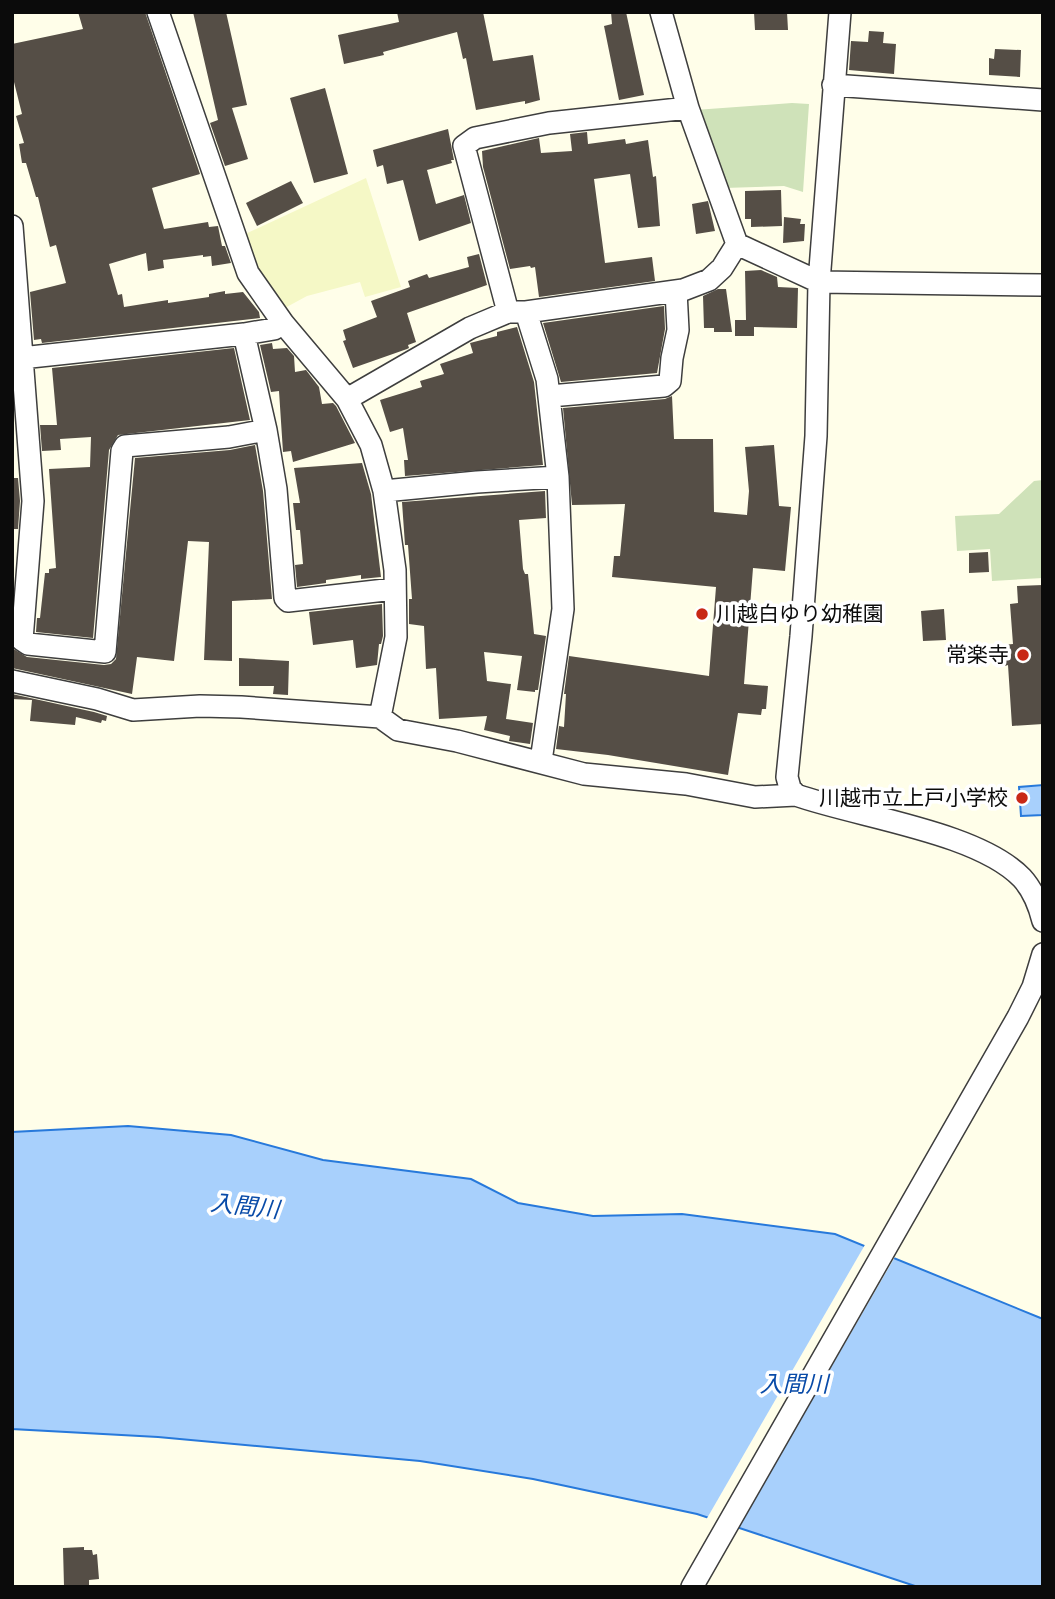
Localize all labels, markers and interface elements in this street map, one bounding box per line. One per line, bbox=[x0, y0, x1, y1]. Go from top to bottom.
place label: 川越白ゆり幼稚園 bbox=[716, 601, 884, 627]
marker: 川越白ゆり幼稚園 bbox=[694, 606, 710, 622]
place label: 常楽寺 bbox=[946, 642, 1009, 668]
marker: 常楽寺 bbox=[1015, 647, 1031, 663]
place label: 川越市立上戸小学校 bbox=[819, 785, 1008, 811]
marker: 川越市立上戸小学校 bbox=[1014, 790, 1030, 806]
water label: 入間川 bbox=[209, 1188, 284, 1224]
water label: 入間川 bbox=[760, 1370, 832, 1398]

